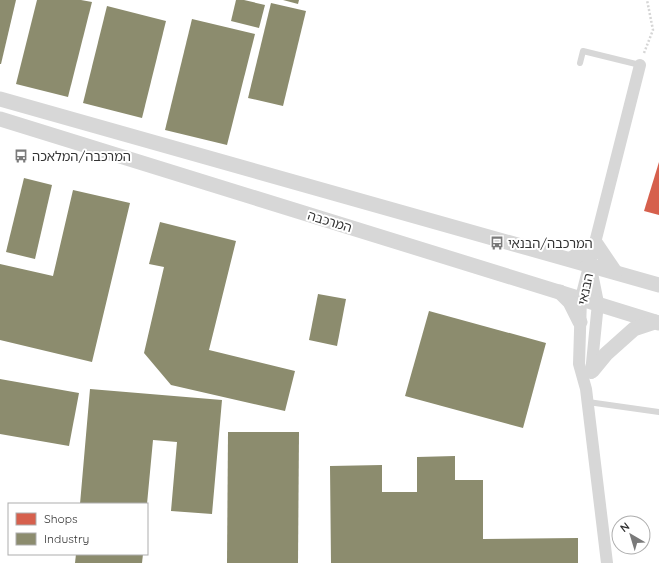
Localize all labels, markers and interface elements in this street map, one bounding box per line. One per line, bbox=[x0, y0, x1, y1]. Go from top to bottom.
bus stop icon: המרכבה/המלאכה bbox=[13, 148, 29, 164]
place label: המרכבה/המלאכה bbox=[32, 148, 131, 164]
street label: המרכבה bbox=[306, 207, 354, 235]
bus stop icon: המרכבה/הבנאי bbox=[489, 235, 505, 251]
place label: המרכבה/הבנאי bbox=[508, 235, 593, 251]
street label: הבנאי bbox=[574, 272, 596, 306]
legend bbox=[8, 503, 148, 555]
text: Shops bbox=[44, 511, 78, 526]
north arrow bbox=[611, 515, 651, 555]
text: N bbox=[617, 519, 632, 535]
text: Industry bbox=[44, 531, 89, 546]

